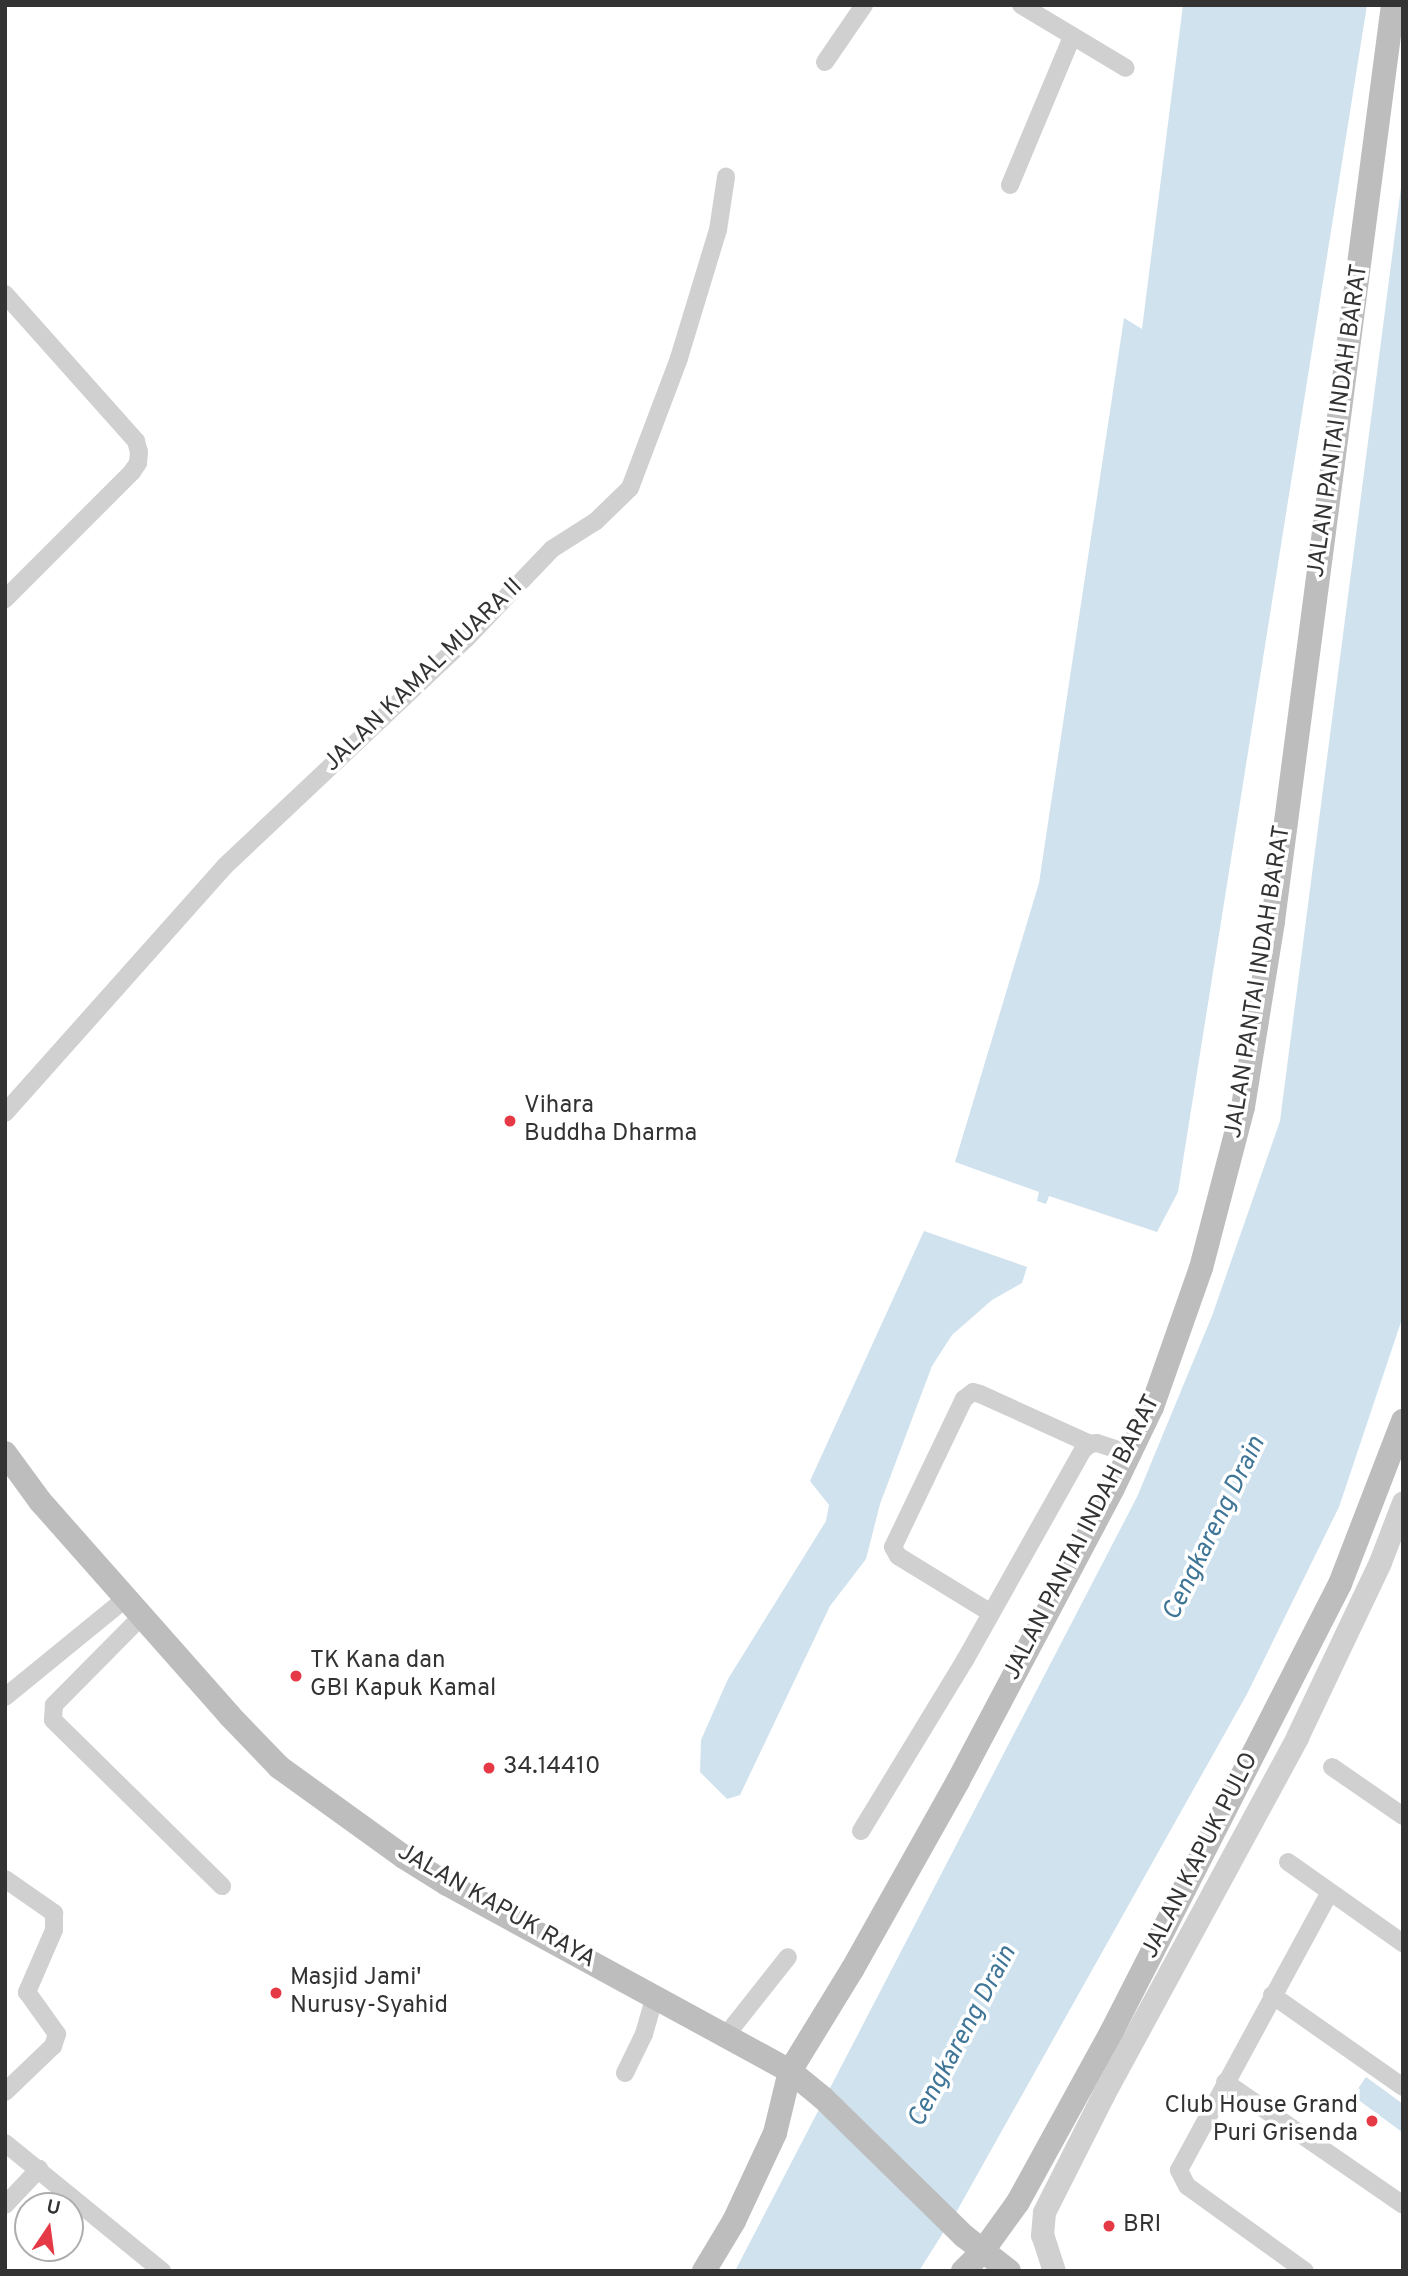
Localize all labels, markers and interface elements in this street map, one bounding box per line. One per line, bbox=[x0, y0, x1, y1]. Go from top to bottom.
street label: JALAN PANTAI INDAH BARAT bbox=[1303, 263, 1375, 579]
street label: JALAN KAMAL MUARA II bbox=[318, 573, 530, 779]
street label: JALAN PANTAI INDAH BARAT bbox=[1220, 824, 1298, 1140]
place label: Vihara Buddha Dharma bbox=[524, 1093, 697, 1149]
marker: Vihara Buddha Dharma bbox=[502, 1113, 518, 1129]
street label: JALAN PANTAI INDAH BARAT bbox=[998, 1391, 1168, 1685]
water label: Cengkareng Drain bbox=[1157, 1432, 1273, 1626]
place label: TK Kana dan GBI Kapuk Kamal bbox=[310, 1648, 496, 1704]
marker: TK Kana dan GBI Kapuk Kamal bbox=[288, 1668, 304, 1684]
street label: JALAN KAPUK PULO bbox=[1137, 1748, 1265, 1964]
place label: 34.14410 bbox=[503, 1754, 600, 1782]
marker: 34.14410 bbox=[481, 1760, 497, 1776]
street label: JALAN KAPUK RAYA bbox=[392, 1839, 600, 1975]
water label: Cengkareng Drain bbox=[902, 1941, 1024, 2133]
place label: Masjid Jami' Nurusy-Syahid bbox=[290, 1965, 448, 2021]
marker: Masjid Jami' Nurusy-Syahid bbox=[268, 1985, 284, 2001]
place label: Club House Grand Puri Grisenda bbox=[1165, 2093, 1358, 2149]
marker: Club House Grand Puri Grisenda bbox=[1364, 2113, 1380, 2129]
north arrow bbox=[14, 2192, 84, 2262]
text: U bbox=[44, 2195, 63, 2222]
place label: BRI bbox=[1123, 2212, 1161, 2240]
marker: BRI bbox=[1101, 2218, 1117, 2234]

